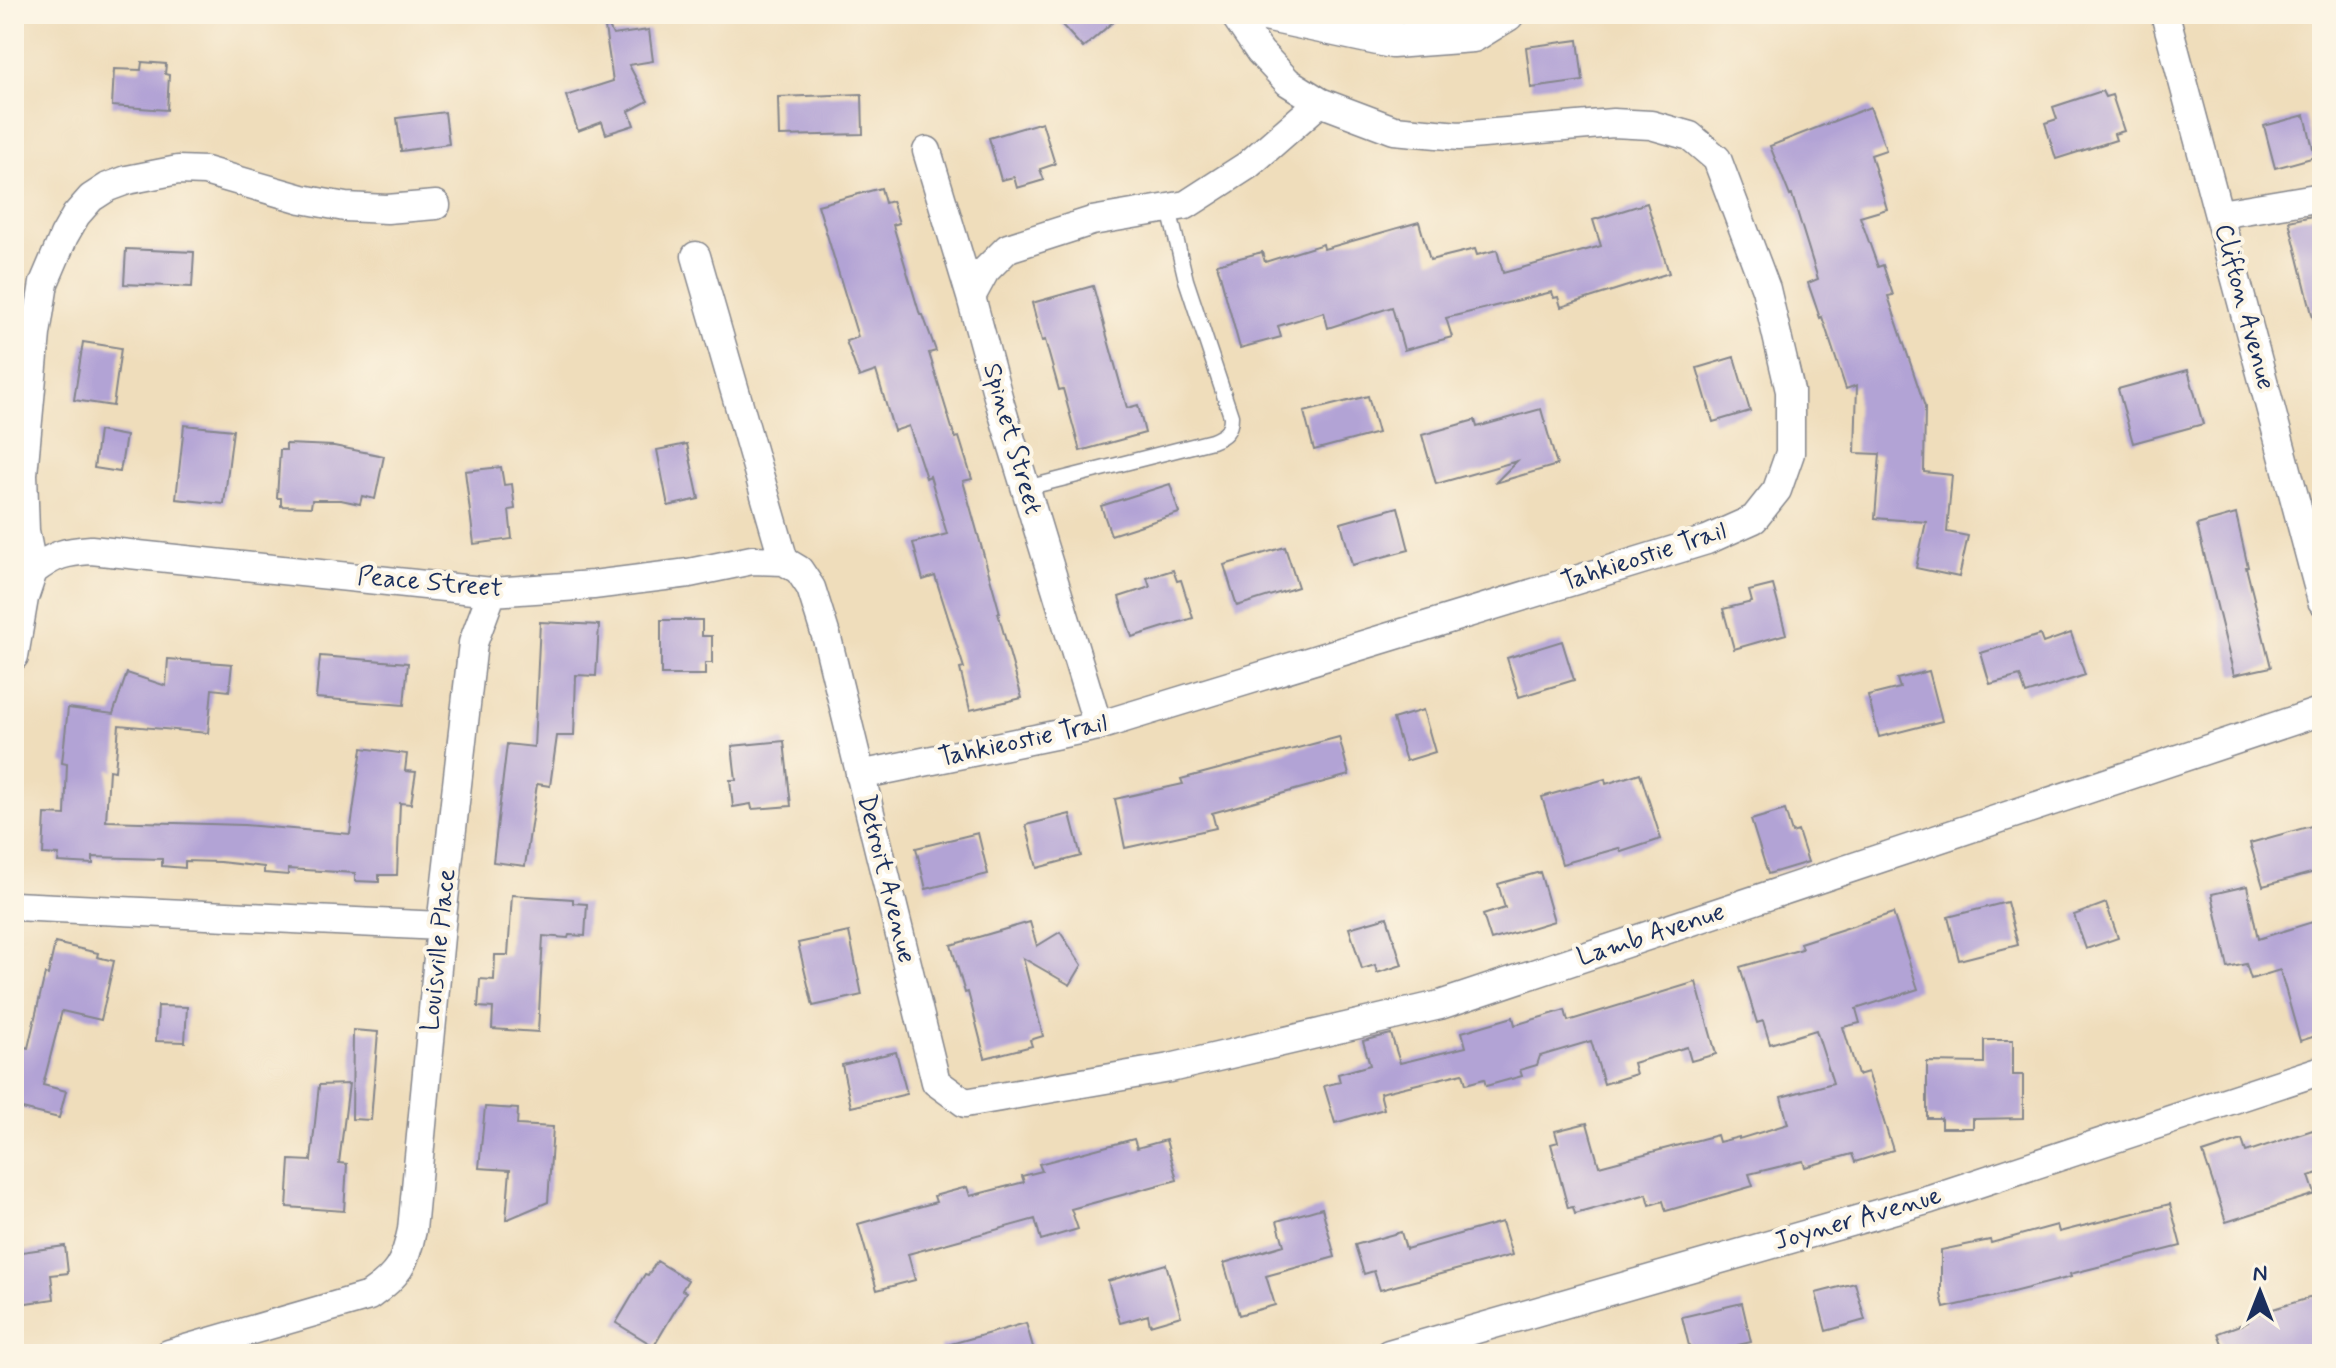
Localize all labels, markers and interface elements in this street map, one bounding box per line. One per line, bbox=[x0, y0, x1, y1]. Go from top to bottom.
street label: Clifton Avenue bbox=[2206, 220, 2282, 394]
street label: Spinet Street bbox=[974, 359, 1050, 519]
street label: Tahkieostie Trail bbox=[1557, 514, 1731, 600]
street label: Peace Street bbox=[356, 560, 504, 606]
street label: Tahkieostie Trail bbox=[936, 707, 1110, 775]
street label: Detroit Avenue bbox=[849, 791, 923, 967]
street label: Louisville Place bbox=[414, 867, 464, 1033]
street label: Lamb Avenue bbox=[1573, 895, 1729, 975]
street label: Joyner Avenue bbox=[1770, 1179, 1946, 1259]
north arrow bbox=[2220, 1252, 2300, 1332]
text: N bbox=[2253, 1260, 2267, 1288]

